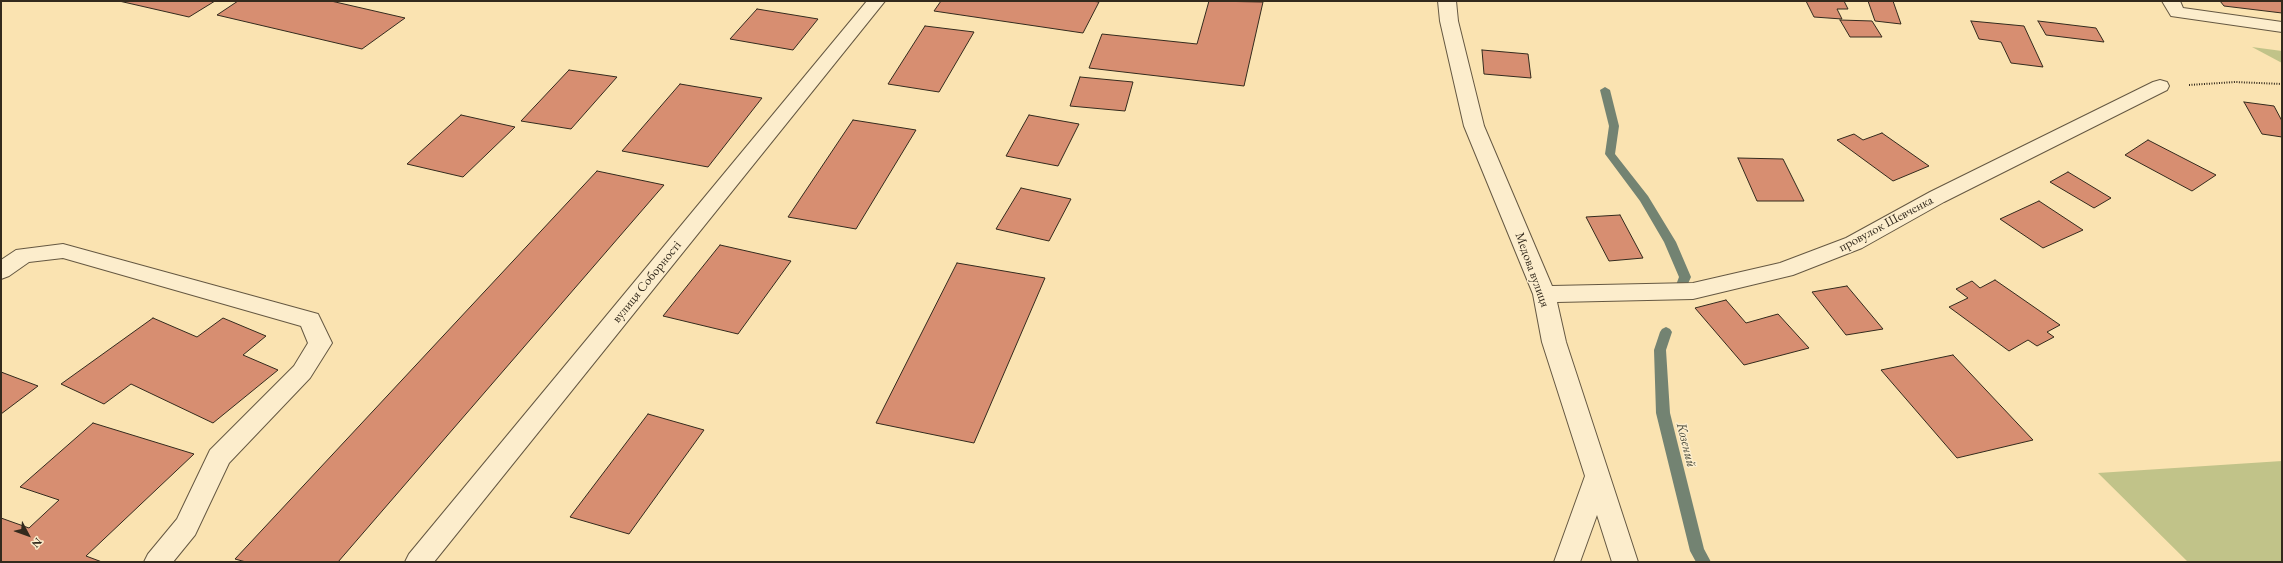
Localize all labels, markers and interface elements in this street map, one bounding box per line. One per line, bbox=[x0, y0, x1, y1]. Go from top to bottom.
street label: провулок Шевченка bbox=[1836, 193, 1936, 255]
street label: Медова вулиця bbox=[1511, 230, 1553, 310]
street label: вулиця Соборності bbox=[609, 238, 685, 326]
water label: Козений bbox=[1672, 421, 1700, 469]
north arrow bbox=[8, 515, 48, 555]
text: N bbox=[29, 535, 45, 551]

